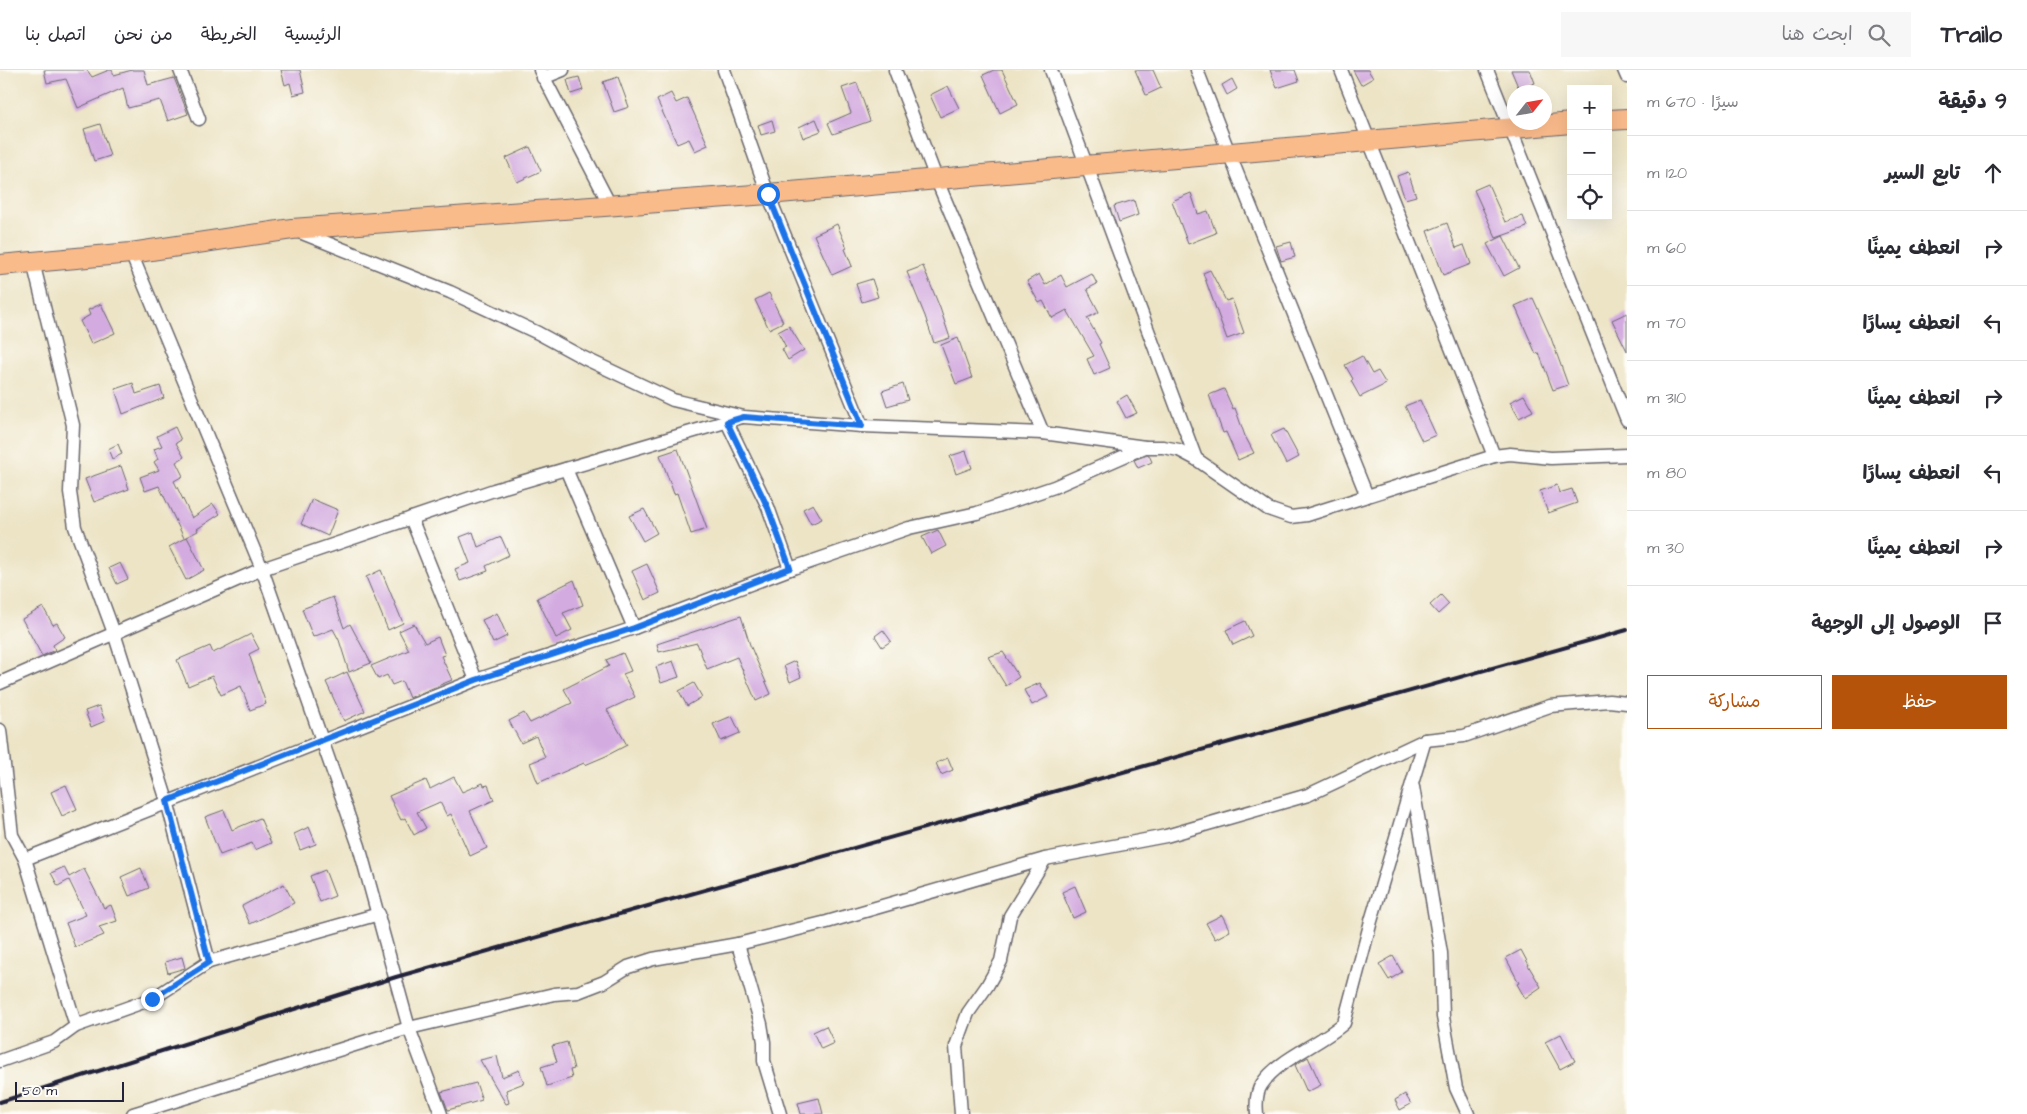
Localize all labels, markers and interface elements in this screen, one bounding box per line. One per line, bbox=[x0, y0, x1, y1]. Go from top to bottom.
search box bbox=[1561, 12, 1911, 57]
text: Trailo bbox=[1941, 18, 2002, 52]
text: ابحث هنا bbox=[1782, 21, 1853, 48]
icon: search bbox=[1865, 21, 1893, 49]
text: اتصل بنا bbox=[25, 22, 86, 47]
text: من نحن bbox=[114, 22, 173, 47]
text: الخريطة bbox=[201, 22, 257, 47]
text: الرئيسية bbox=[285, 22, 341, 47]
north arrow bbox=[1507, 85, 1552, 130]
map controls bbox=[1567, 85, 1612, 220]
button: + bbox=[1567, 85, 1612, 130]
text: 9 دقيقة bbox=[1938, 87, 2007, 116]
text: سيرًا · 670 m bbox=[1647, 91, 1739, 113]
button: − bbox=[1567, 130, 1612, 175]
icon: ahead bbox=[1979, 159, 2007, 187]
text: تابع السير bbox=[1885, 160, 1960, 187]
text: 120 m bbox=[1647, 162, 1687, 184]
button: locate bbox=[1567, 175, 1612, 220]
route start bbox=[757, 183, 780, 206]
icon: right bbox=[1979, 234, 2007, 262]
text: انعطف يمينًا bbox=[1868, 235, 1960, 262]
text: 60 m bbox=[1647, 237, 1686, 259]
icon: left bbox=[1979, 309, 2007, 337]
text: انعطف يسارًا bbox=[1863, 310, 1960, 337]
text: 70 m bbox=[1647, 312, 1686, 334]
icon: right bbox=[1979, 384, 2007, 412]
text: انعطف يمينًا bbox=[1868, 385, 1960, 412]
text: 310 m bbox=[1647, 387, 1686, 409]
icon: left bbox=[1979, 459, 2007, 487]
text: انعطف يسارًا bbox=[1863, 460, 1960, 487]
text: 80 m bbox=[1647, 462, 1686, 484]
icon: right bbox=[1979, 534, 2007, 562]
text: انعطف يمينًا bbox=[1868, 535, 1960, 562]
text: 30 m bbox=[1647, 537, 1684, 559]
icon: arrive bbox=[1979, 609, 2007, 637]
text: الوصول إلى الوجهة bbox=[1811, 610, 1960, 637]
button: مشاركة bbox=[1647, 675, 1822, 729]
button: حفظ bbox=[1832, 675, 2007, 729]
route end bbox=[141, 988, 164, 1011]
scale bar bbox=[15, 1079, 124, 1102]
text: 50 m bbox=[22, 1081, 57, 1101]

